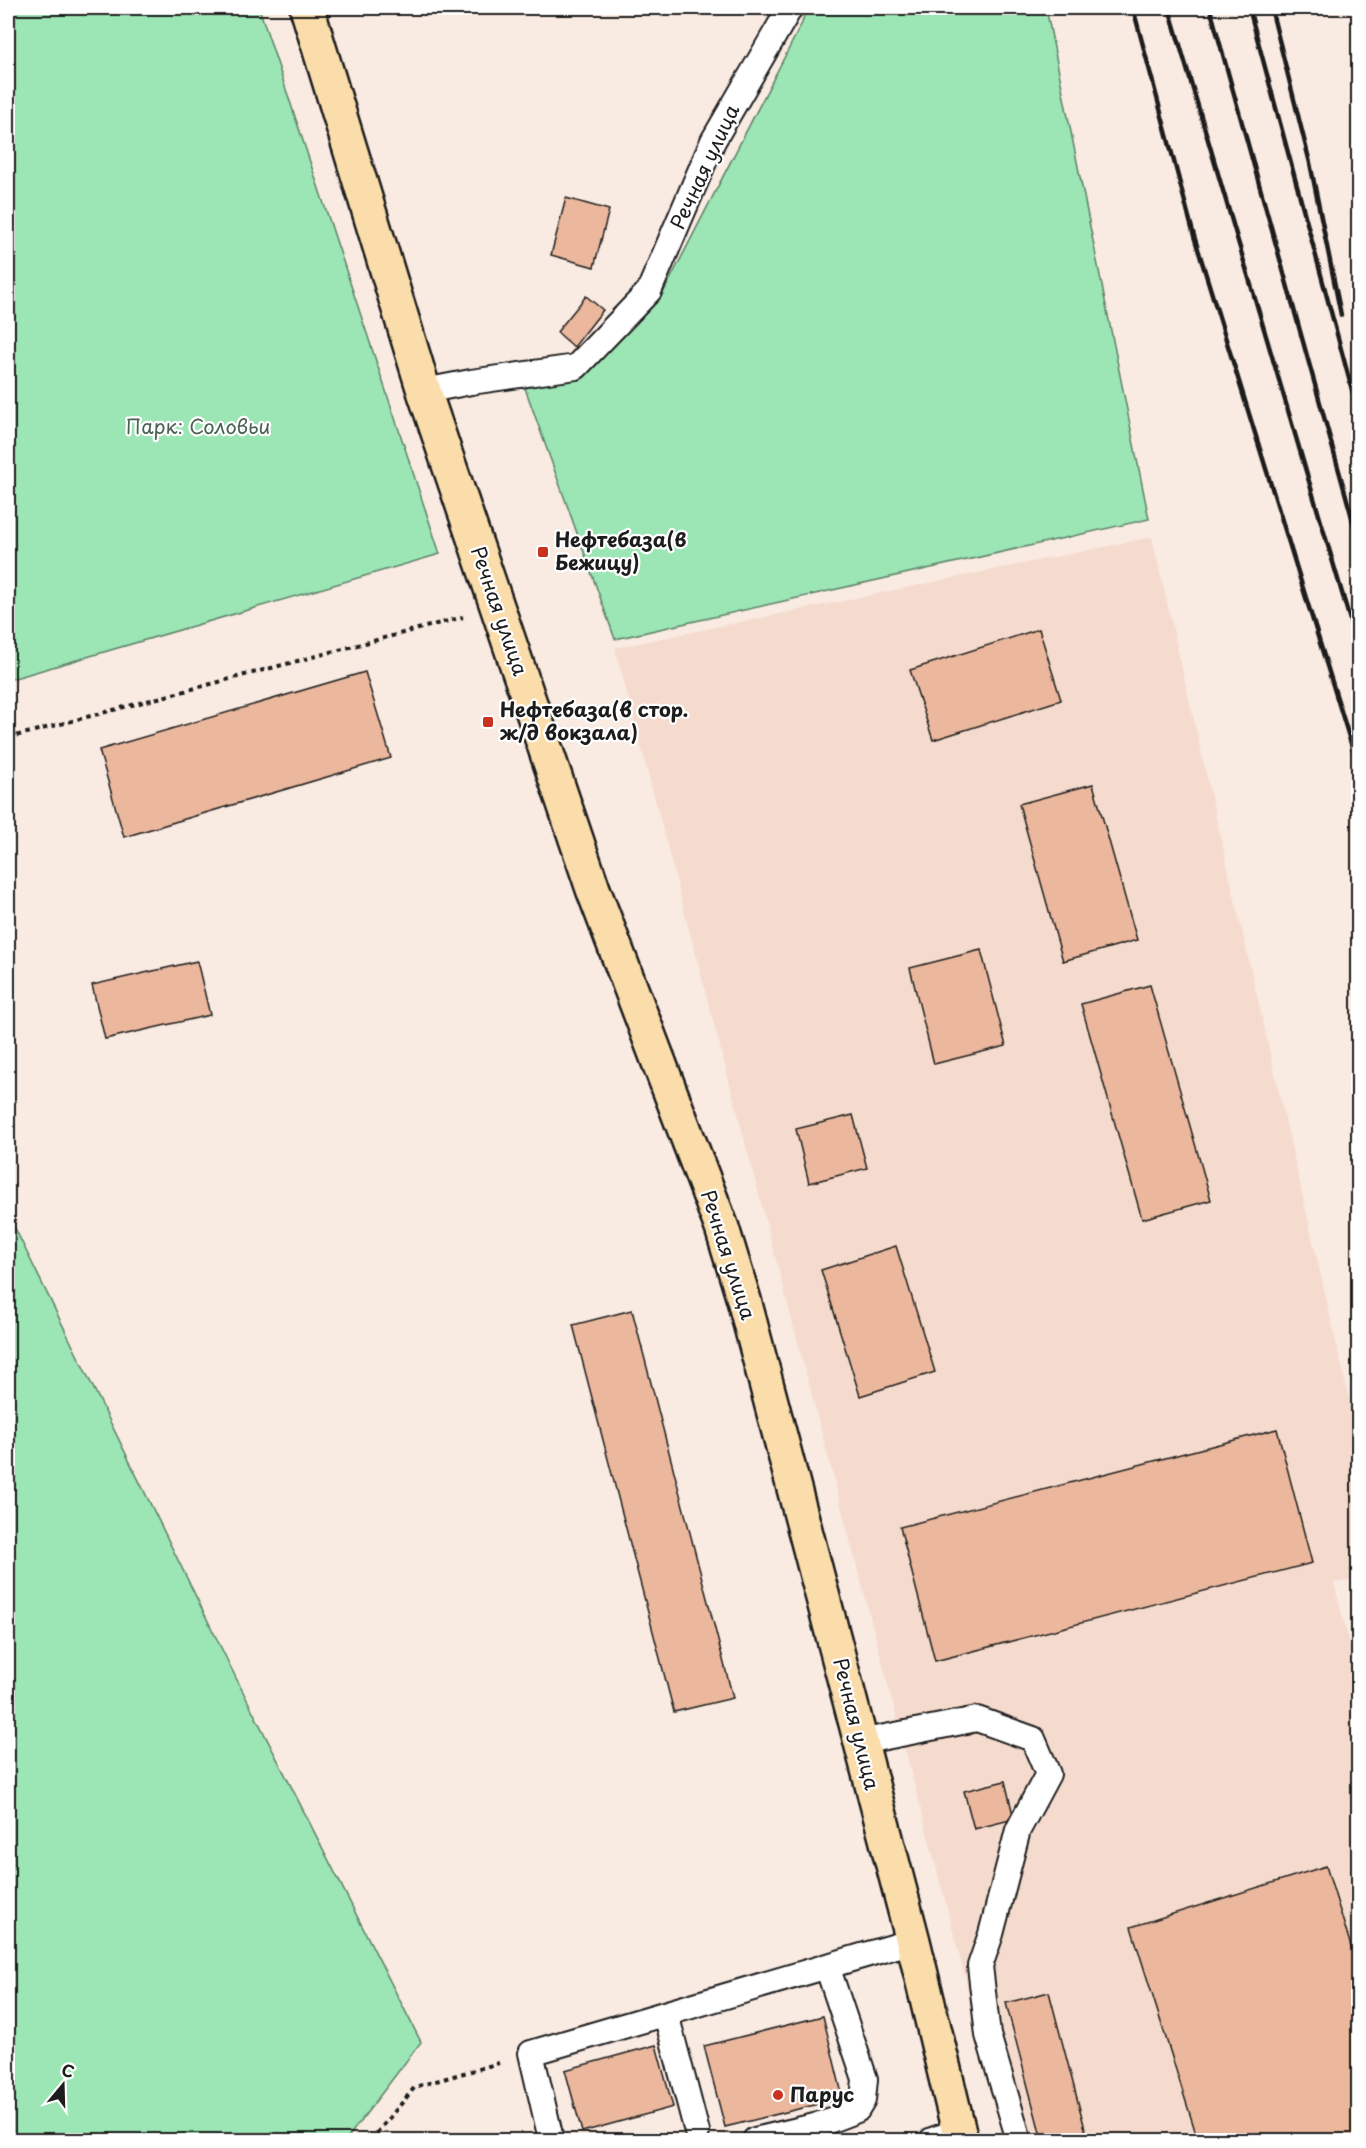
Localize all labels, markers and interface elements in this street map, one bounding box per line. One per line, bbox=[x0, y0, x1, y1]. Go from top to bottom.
street label: Речная улица bbox=[662, 99, 746, 234]
park label: Парк: Соловьи bbox=[126, 411, 270, 441]
place label: Нефтебаза(в Бежицу) bbox=[555, 524, 686, 577]
street label: Речная улица bbox=[464, 542, 536, 680]
marker: Нефтебаза(в Бежицу) bbox=[536, 545, 550, 559]
place label: Нефтебаза(в стор. ж/д вокзала) bbox=[500, 694, 688, 747]
marker: Нефтебаза(в стор. ж/д вокзала) bbox=[481, 715, 495, 729]
street label: Речная улица bbox=[694, 1186, 764, 1324]
street label: Речная улица bbox=[826, 1655, 888, 1793]
north arrow bbox=[33, 2055, 93, 2115]
text: С bbox=[59, 2057, 78, 2083]
place label: Парус bbox=[790, 2079, 854, 2109]
marker: Парус bbox=[771, 2088, 785, 2102]

